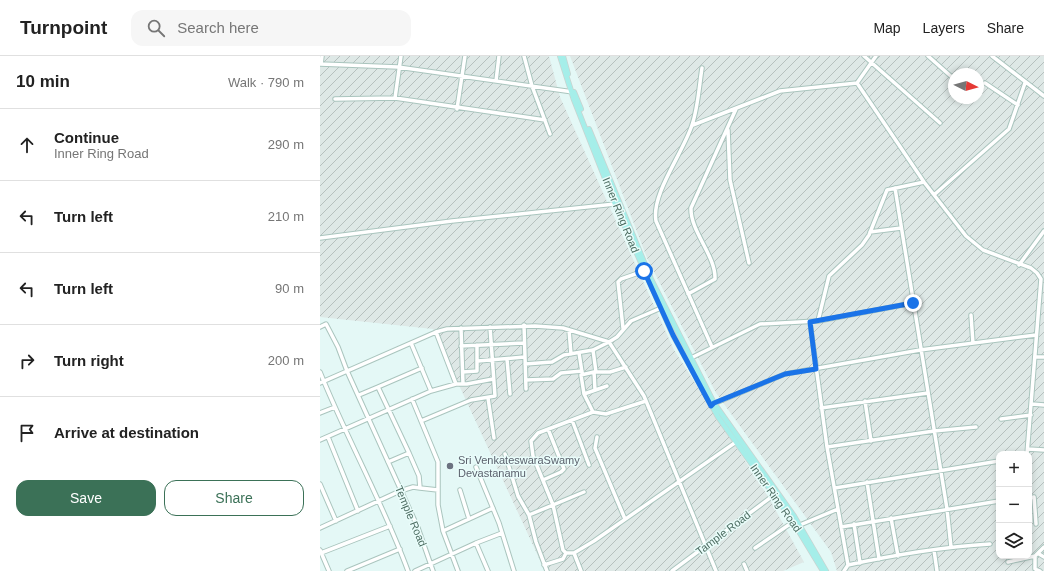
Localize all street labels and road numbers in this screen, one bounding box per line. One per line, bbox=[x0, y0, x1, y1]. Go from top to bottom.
street label: Inner Ring Road bbox=[600, 176, 642, 254]
street label: Inner Ring Road bbox=[748, 462, 804, 534]
street label: Temple Road bbox=[393, 484, 429, 548]
street label: Tample Road bbox=[694, 509, 752, 557]

